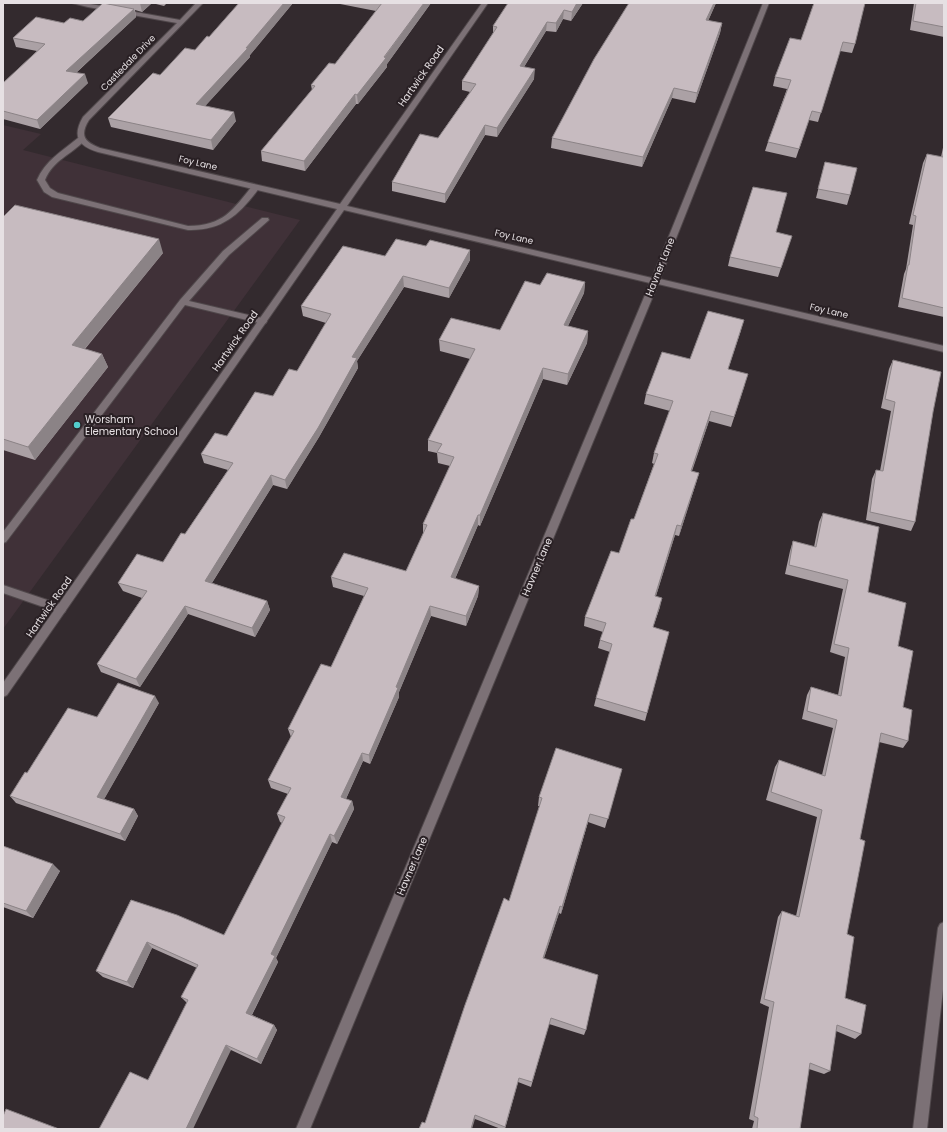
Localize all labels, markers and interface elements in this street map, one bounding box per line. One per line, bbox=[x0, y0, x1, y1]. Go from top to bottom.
street label: Castledale Drive bbox=[98, 32, 158, 94]
street label: Hartwick Road bbox=[394, 42, 448, 110]
street label: Foy Lane bbox=[178, 153, 219, 173]
street label: Foy Lane bbox=[494, 227, 535, 247]
street label: Havner Lane bbox=[641, 235, 679, 299]
street label: Foy Lane bbox=[809, 301, 850, 321]
street label: Hartwick Road bbox=[208, 307, 262, 375]
place label: Worsham Elementary School bbox=[85, 412, 178, 439]
marker: Worsham Elementary School bbox=[72, 420, 82, 430]
street label: Havner Lane bbox=[518, 536, 556, 598]
street label: Hartwick Road bbox=[22, 573, 76, 641]
street label: Havner Lane bbox=[393, 835, 431, 897]

